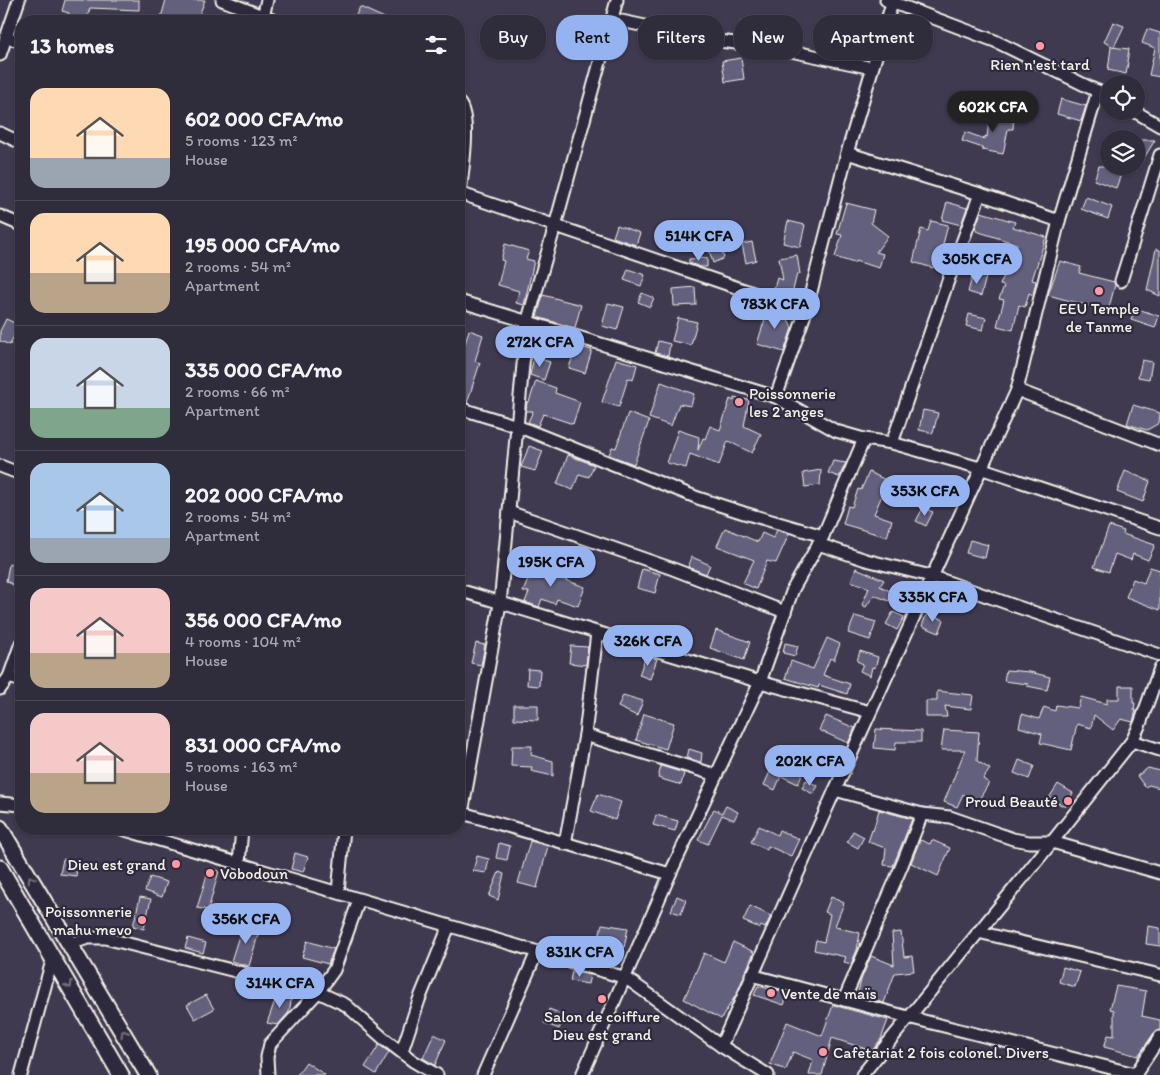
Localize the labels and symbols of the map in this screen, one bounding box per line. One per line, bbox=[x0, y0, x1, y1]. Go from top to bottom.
marker: Rien n'est tard bbox=[1034, 40, 1046, 52]
place label: Rien n'est tard bbox=[990, 55, 1090, 74]
pin: 602K CFA bbox=[941, 90, 1045, 133]
pin: 514K CFA bbox=[647, 220, 751, 262]
pin: 305K CFA bbox=[925, 242, 1029, 285]
marker: EEU Temple de Tanme bbox=[1093, 285, 1105, 297]
pin: 783K CFA bbox=[723, 288, 827, 330]
place label: EEU Temple de Tanme bbox=[1059, 299, 1139, 336]
pin: 272K CFA bbox=[488, 326, 592, 368]
place label: Poissonnerie les 2 anges bbox=[749, 384, 836, 421]
marker: Poissonnerie les 2 anges bbox=[733, 396, 745, 408]
pin: 353K CFA bbox=[873, 474, 977, 517]
pin: 195K CFA bbox=[499, 546, 603, 588]
pin: 335K CFA bbox=[881, 580, 985, 623]
pin: 326K CFA bbox=[596, 624, 700, 667]
pin: 202K CFA bbox=[758, 744, 862, 787]
place label: Proud Beauté bbox=[965, 792, 1058, 811]
marker: Proud Beauté bbox=[1062, 795, 1074, 807]
place label: Dieu est grand bbox=[67, 855, 166, 874]
marker: Dieu est grand bbox=[170, 858, 182, 870]
place label: Vobodoun bbox=[220, 864, 288, 883]
marker: Vobodoun bbox=[204, 867, 216, 879]
one-way arrow bbox=[27, 875, 37, 884]
place label: Poissonnerie mahu mevo bbox=[45, 902, 132, 939]
pin: 356K CFA bbox=[194, 902, 298, 945]
marker: Poissonnerie mahu mevo bbox=[136, 914, 148, 926]
pin: 831K CFA bbox=[528, 936, 632, 978]
pin: 314K CFA bbox=[228, 966, 332, 1009]
one-way arrow bbox=[63, 980, 73, 989]
place label: Vente de maïs bbox=[781, 984, 877, 1003]
marker: Vente de maïs bbox=[765, 987, 777, 999]
marker: Salon de coiffure Dieu est grand bbox=[596, 993, 608, 1005]
place label: Salon de coiffure Dieu est grand bbox=[544, 1007, 660, 1044]
one-way arrow bbox=[120, 1029, 130, 1038]
place label: Cafetariat 2 fois colonel. Divers bbox=[833, 1043, 1049, 1062]
marker: Cafetariat 2 fois colonel. Divers bbox=[817, 1046, 829, 1058]

